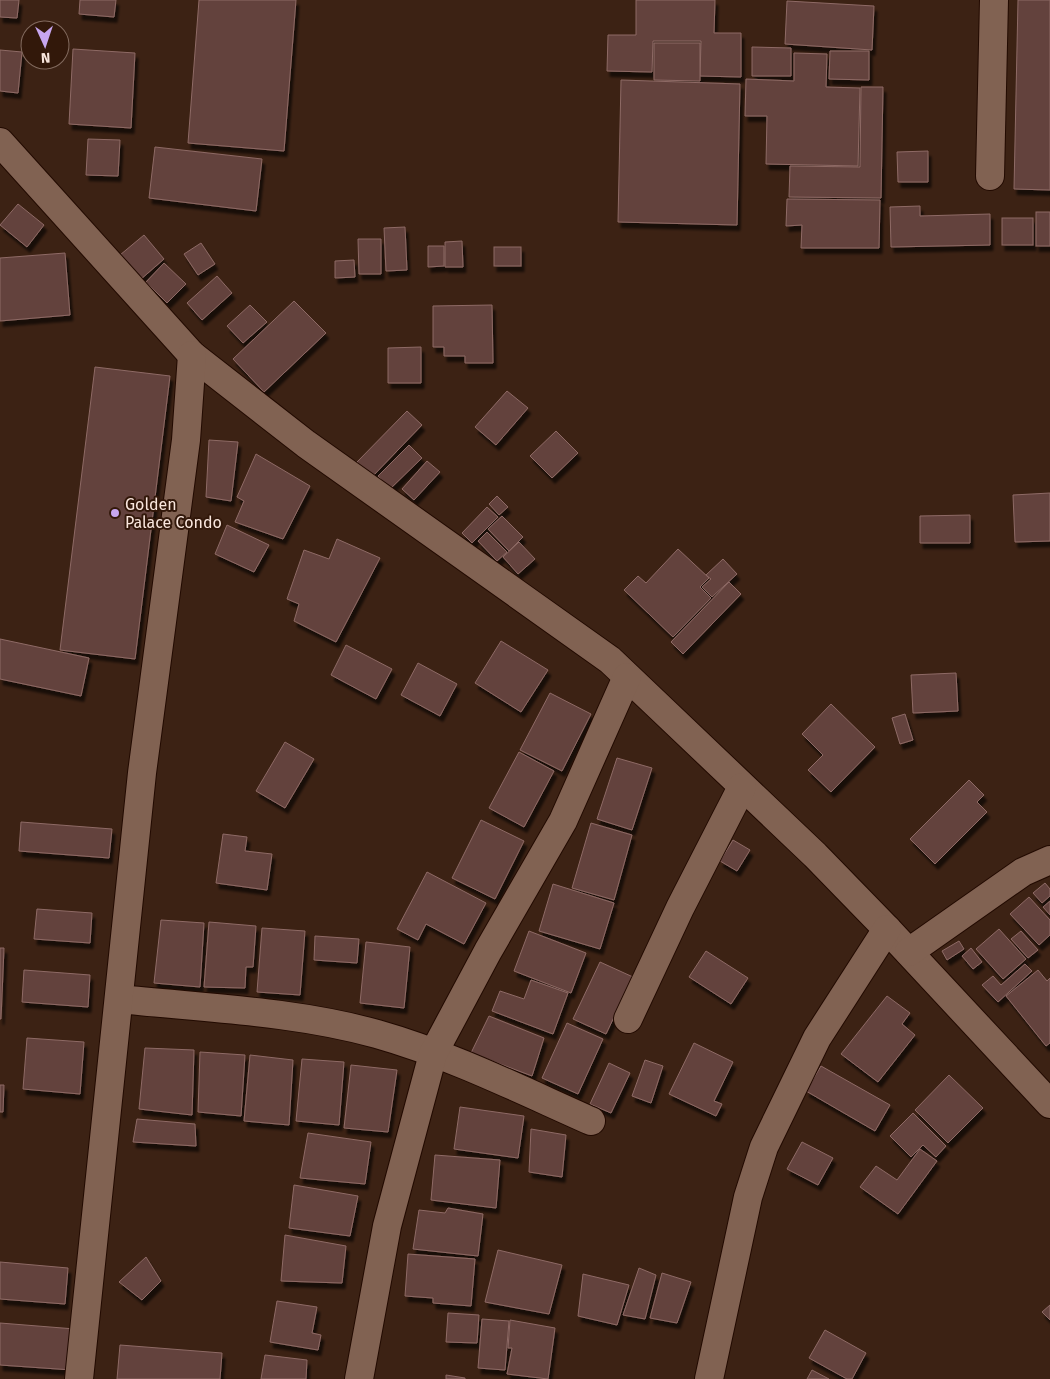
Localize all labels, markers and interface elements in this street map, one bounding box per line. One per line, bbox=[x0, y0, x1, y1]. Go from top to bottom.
north arrow bbox=[20, 20, 70, 70]
text: N bbox=[41, 49, 51, 66]
place label: Golden Palace Condo bbox=[125, 495, 222, 532]
marker: Golden Palace Condo bbox=[109, 507, 121, 519]

